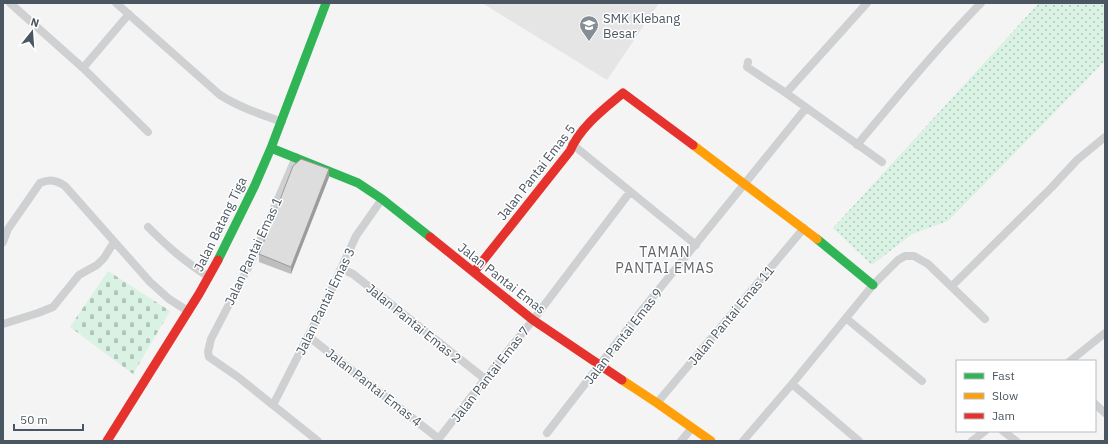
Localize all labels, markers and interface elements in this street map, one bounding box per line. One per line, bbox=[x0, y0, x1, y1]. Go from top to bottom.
place label: SMK Klebang Besar bbox=[603, 10, 680, 42]
north arrow bbox=[12, 12, 52, 52]
school or university icon: SMK Klebang Besar bbox=[578, 14, 600, 42]
text: N bbox=[29, 15, 41, 30]
street label: Jalan Pantai Emas 5 bbox=[494, 121, 579, 224]
street label: Jalan Batang Tiga bbox=[190, 174, 251, 274]
street label: Jalan Pantai Emas 1 bbox=[221, 194, 286, 308]
street label: Jalan Pantai Emas bbox=[454, 239, 549, 318]
district label: TAMAN PANTAI EMAS bbox=[615, 243, 715, 277]
street label: Jalan Pantai Emas 3 bbox=[292, 245, 359, 358]
street label: Jalan Pantai Emas 11 bbox=[685, 262, 778, 369]
street label: Jalan Pantai Emas 2 bbox=[363, 280, 465, 367]
street label: Jalan Pantai Emas 9 bbox=[581, 285, 666, 388]
street label: Jalan Pantai Emas 7 bbox=[448, 323, 533, 426]
street label: Jalan Pantai Emas 4 bbox=[322, 345, 425, 430]
legend bbox=[956, 360, 1096, 432]
text: Fast bbox=[992, 368, 1015, 383]
text: Slow bbox=[992, 388, 1018, 403]
scale bar bbox=[14, 406, 83, 432]
text: Jam bbox=[992, 408, 1015, 423]
text: 50 m bbox=[20, 412, 48, 427]

